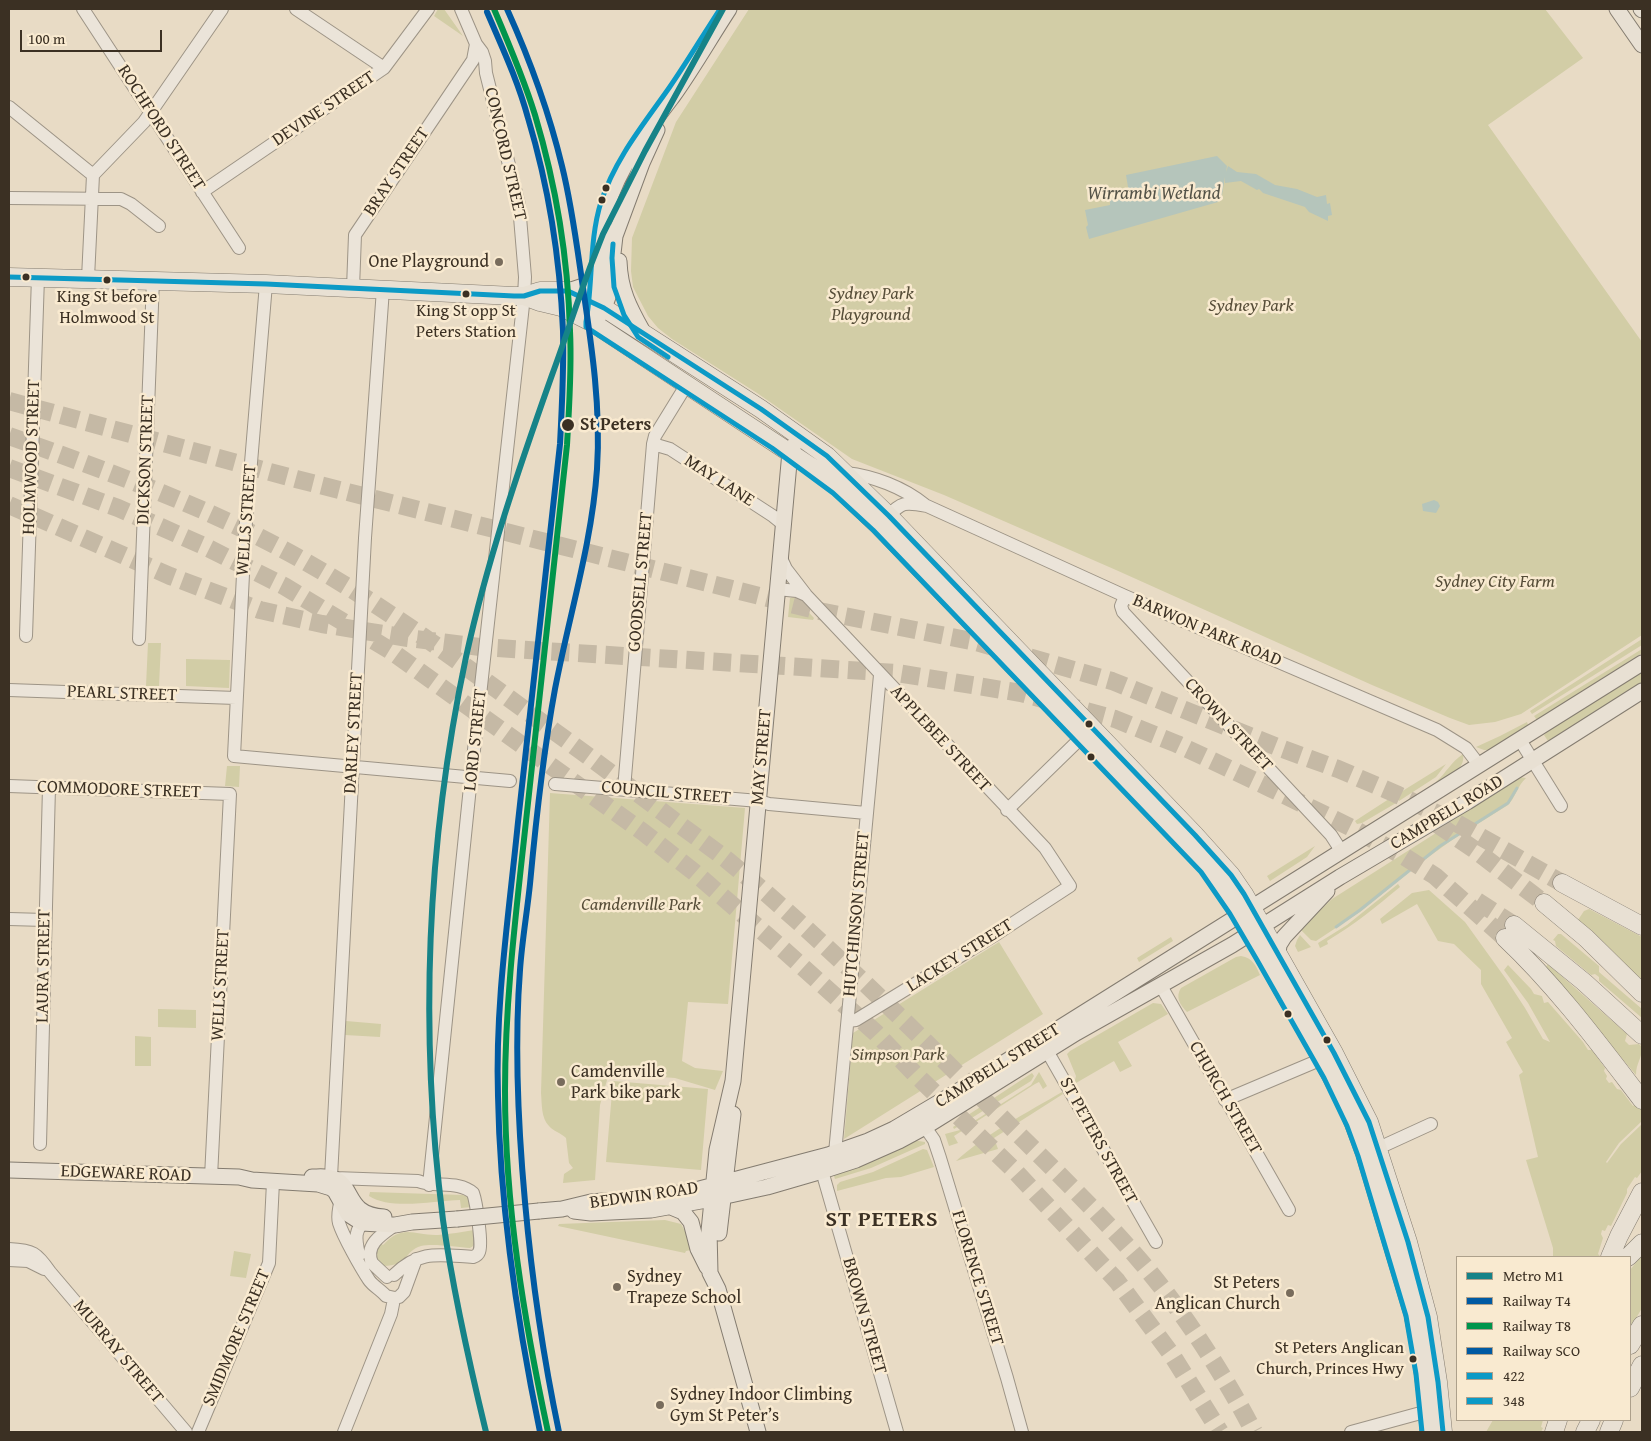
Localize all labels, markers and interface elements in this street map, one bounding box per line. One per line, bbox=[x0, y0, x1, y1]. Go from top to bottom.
scale bar bbox=[22, 20, 165, 52]
text: 100 m bbox=[28, 28, 65, 49]
street label: ROCHFORD STREET bbox=[112, 61, 210, 195]
street label: DEVINE STREET bbox=[268, 67, 380, 151]
street label: CONCORD STREET bbox=[479, 85, 531, 223]
street label: BRAY STREET bbox=[359, 124, 435, 220]
unlabelled marker bbox=[601, 183, 611, 193]
water label: Wirrambi Wetland bbox=[1087, 183, 1221, 205]
unlabelled marker bbox=[597, 195, 607, 205]
place label: One Playground bbox=[369, 251, 489, 273]
marker: One Playground bbox=[493, 256, 505, 268]
unlabelled marker bbox=[21, 272, 31, 282]
marker: King St before Holmwood St bbox=[102, 275, 112, 285]
park label: Sydney Park Playground bbox=[828, 283, 914, 326]
place label: King St before Holmwood St bbox=[57, 288, 157, 328]
marker: King St opp St Peters Station bbox=[461, 289, 471, 299]
park label: Sydney Park bbox=[1208, 295, 1294, 317]
place label: King St opp St Peters Station bbox=[416, 302, 516, 342]
street label: HOLMWOOD STREET bbox=[18, 379, 46, 535]
street label: DICKSON STREET bbox=[133, 395, 159, 525]
place label: St Peters bbox=[580, 414, 651, 436]
marker: St Peters bbox=[560, 417, 576, 433]
street label: MAY LANE bbox=[680, 450, 758, 512]
street label: WELLS STREET bbox=[232, 463, 262, 577]
street label: GOODSELL STREET bbox=[624, 511, 658, 653]
park label: Sydney City Farm bbox=[1435, 571, 1555, 593]
street label: BARWON PARK ROAD bbox=[1129, 590, 1285, 672]
street label: DARLEY STREET bbox=[340, 672, 368, 794]
street label: CROWN STREET bbox=[1179, 674, 1277, 776]
street label: PEARL STREET bbox=[66, 681, 178, 707]
street label: APPLEBEE STREET bbox=[885, 681, 995, 797]
street label: LORD STREET bbox=[460, 688, 492, 792]
street label: MAY STREET bbox=[747, 708, 777, 806]
unlabelled marker bbox=[1084, 719, 1094, 729]
unlabelled marker bbox=[1086, 752, 1096, 762]
street label: CAMPBELL ROAD bbox=[1387, 771, 1507, 855]
street label: COMMODORE STREET bbox=[37, 776, 201, 804]
street label: COUNCIL STREET bbox=[600, 777, 732, 809]
street label: HUTCHINSON STREET bbox=[839, 830, 875, 998]
park label: Camdenville Park bbox=[581, 894, 701, 916]
street label: LAURA STREET bbox=[32, 909, 56, 1023]
street label: LACKEY STREET bbox=[903, 915, 1017, 997]
street label: WELLS STREET bbox=[207, 928, 235, 1042]
unlabelled marker bbox=[1283, 1009, 1293, 1019]
street label: CAMPBELL STREET bbox=[932, 1019, 1064, 1113]
unlabelled marker bbox=[1322, 1035, 1332, 1045]
street label: CHURCH STREET bbox=[1184, 1038, 1266, 1158]
park label: Simpson Park bbox=[851, 1044, 945, 1066]
place label: Camdenville Park bike park bbox=[571, 1061, 680, 1104]
street label: ST PETERS STREET bbox=[1054, 1074, 1142, 1208]
marker: Camdenville Park bike park bbox=[555, 1076, 567, 1088]
street label: EDGEWARE ROAD bbox=[60, 1161, 192, 1187]
street label: BEDWIN ROAD bbox=[588, 1178, 700, 1214]
district label: ST PETERS bbox=[824, 1207, 940, 1233]
street label: FLORENCE STREET bbox=[946, 1208, 1008, 1348]
street label: BROWN STREET bbox=[837, 1255, 891, 1377]
legend bbox=[1456, 1256, 1631, 1421]
text: Metro M1 bbox=[1503, 1265, 1564, 1286]
street label: SMIDMORE STREET bbox=[198, 1266, 276, 1410]
place label: Sydney Trapeze School bbox=[627, 1266, 741, 1308]
place label: St Peters Anglican Church bbox=[1155, 1272, 1280, 1315]
marker: Sydney Trapeze School bbox=[611, 1281, 623, 1293]
marker: St Peters Anglican Church bbox=[1284, 1287, 1296, 1299]
text: Railway T4 bbox=[1503, 1290, 1571, 1311]
street label: MURRAY STREET bbox=[68, 1296, 168, 1408]
text: Railway T8 bbox=[1503, 1315, 1571, 1336]
place label: St Peters Anglican Church, Princes Hwy bbox=[1256, 1339, 1404, 1379]
text: Railway SCO bbox=[1503, 1340, 1580, 1361]
marker: St Peters Anglican Church, Princes Hwy bbox=[1408, 1354, 1418, 1364]
text: 422 bbox=[1503, 1365, 1525, 1386]
place label: Sydney Indoor Climbing Gym St Peter’s bbox=[670, 1384, 852, 1426]
text: 348 bbox=[1503, 1390, 1525, 1411]
marker: Sydney Indoor Climbing Gym St Peter’s bbox=[654, 1399, 666, 1411]

